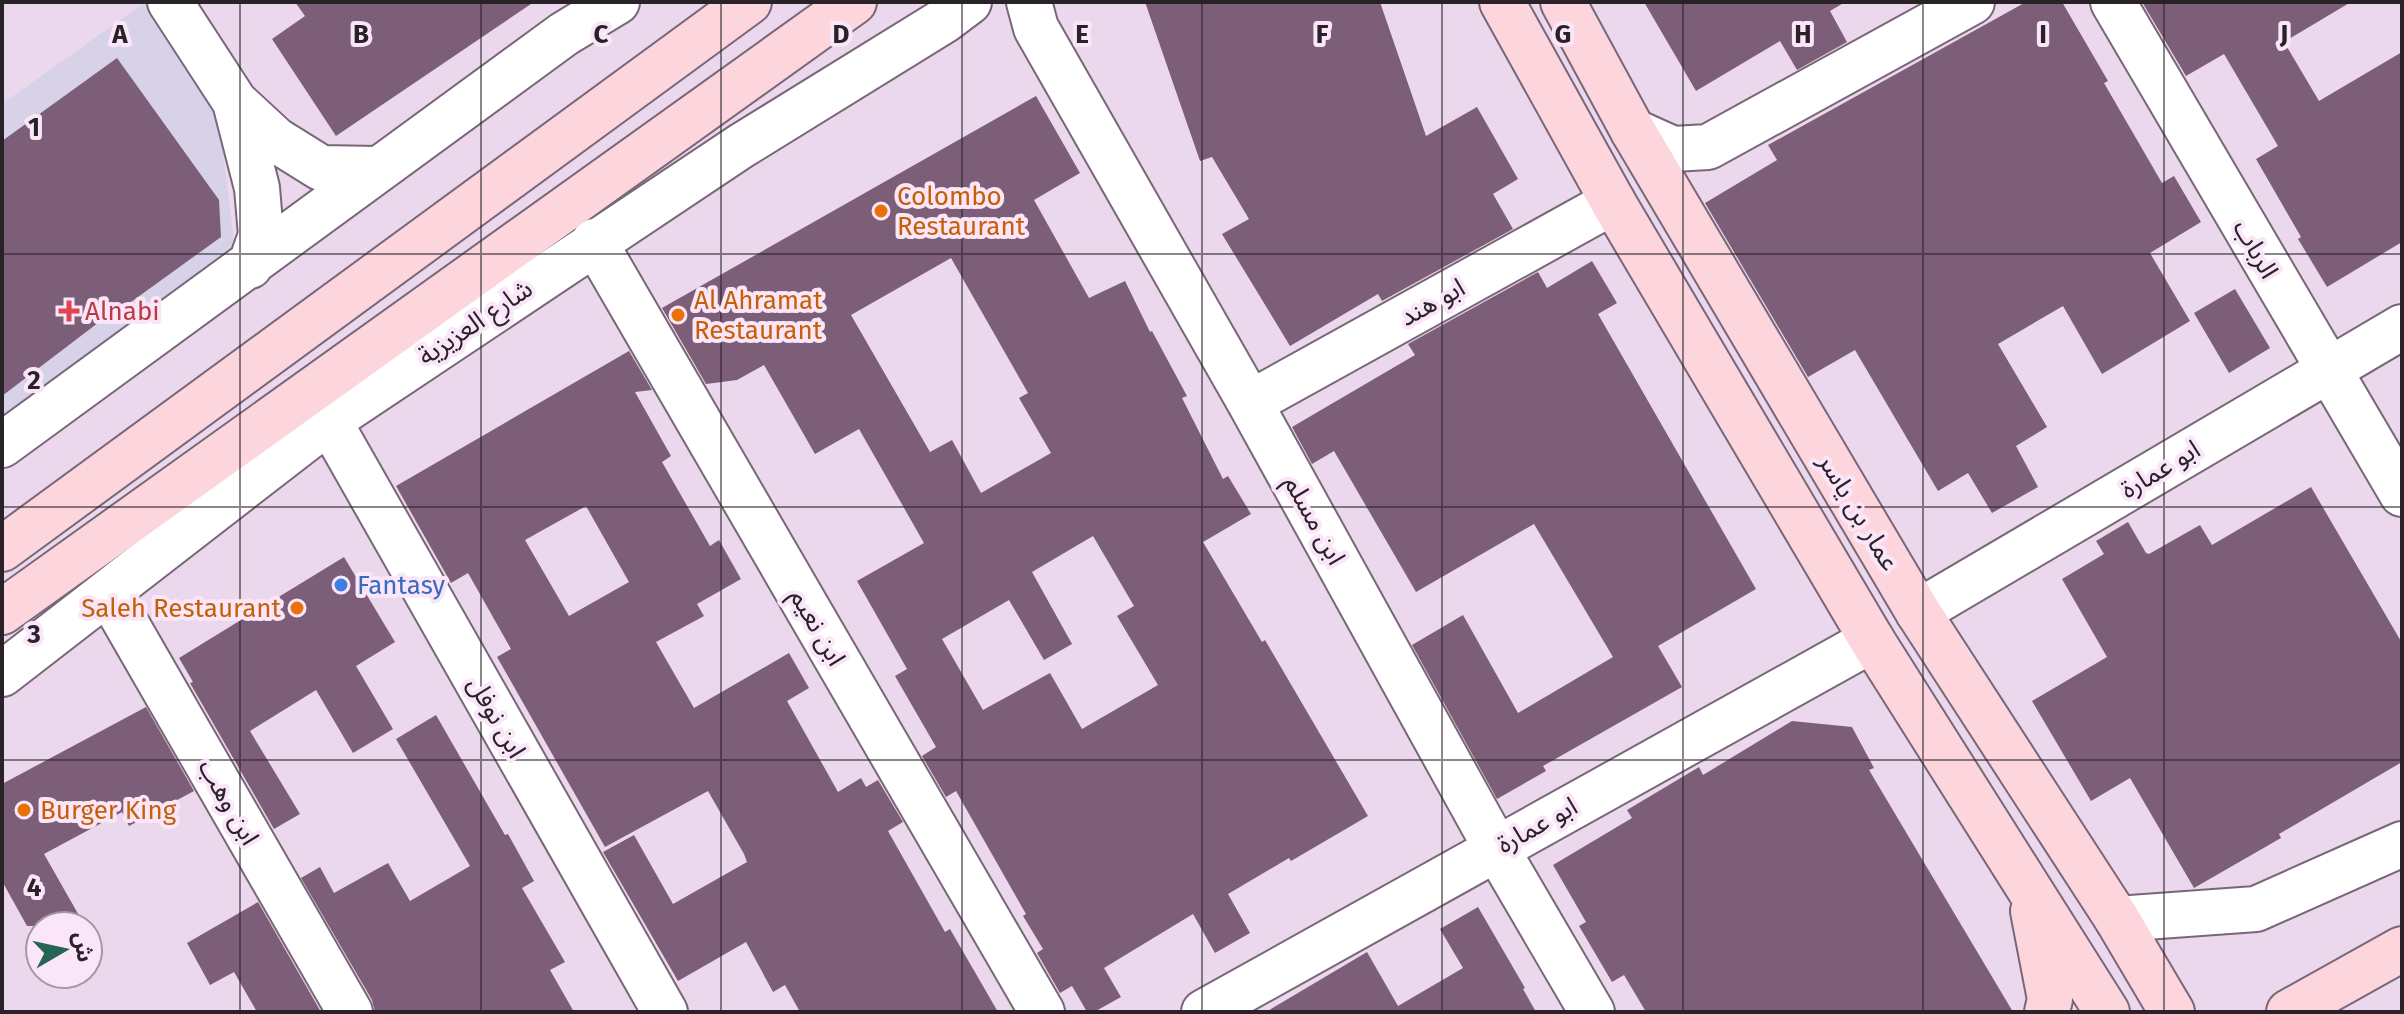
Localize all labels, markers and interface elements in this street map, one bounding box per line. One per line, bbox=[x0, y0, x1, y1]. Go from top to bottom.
text: A bbox=[111, 19, 128, 50]
text: B bbox=[353, 19, 369, 50]
text: C bbox=[594, 19, 609, 50]
text: D bbox=[833, 19, 850, 50]
text: E bbox=[1075, 19, 1089, 50]
text: F bbox=[1316, 19, 1329, 50]
text: G bbox=[1555, 19, 1571, 50]
text: H bbox=[1794, 19, 1812, 50]
text: I bbox=[2039, 19, 2047, 50]
text: J bbox=[2279, 19, 2288, 50]
text: 1 bbox=[28, 112, 40, 143]
place label: Colombo Restaurant bbox=[897, 181, 1026, 242]
marker: Colombo Restaurant bbox=[872, 202, 890, 220]
street label: الرباب bbox=[2226, 214, 2285, 284]
street label: ابو هند bbox=[1394, 272, 1470, 333]
street label: شارع العزيزية bbox=[412, 273, 540, 374]
place label: Al Ahramat Restaurant bbox=[694, 285, 823, 346]
place label: Alnabi bbox=[85, 296, 160, 327]
marker: Alnabi bbox=[60, 302, 78, 320]
marker: Al Ahramat Restaurant bbox=[669, 306, 687, 324]
text: 2 bbox=[27, 365, 41, 396]
street label: ابو عمارة bbox=[2115, 434, 2206, 505]
street label: عمار بن ياسر bbox=[1811, 447, 1906, 576]
street label: ابن مسلم bbox=[1274, 470, 1352, 572]
place label: Fantasy bbox=[357, 570, 445, 601]
marker: Fantasy bbox=[332, 576, 350, 594]
street label: ابن نعيم bbox=[780, 583, 852, 673]
place label: Saleh Restaurant bbox=[81, 593, 282, 624]
marker: Saleh Restaurant bbox=[288, 599, 306, 617]
text: 3 bbox=[26, 619, 41, 650]
street label: ابن نوفل bbox=[461, 671, 532, 764]
street label: ابن وهب bbox=[192, 754, 265, 851]
street label: ابو عمارة bbox=[1492, 791, 1583, 860]
place label: Burger King bbox=[40, 795, 177, 826]
marker: Burger King bbox=[15, 801, 33, 819]
text: 4 bbox=[27, 872, 42, 903]
north arrow bbox=[24, 910, 104, 990]
text: ش bbox=[68, 930, 99, 964]

